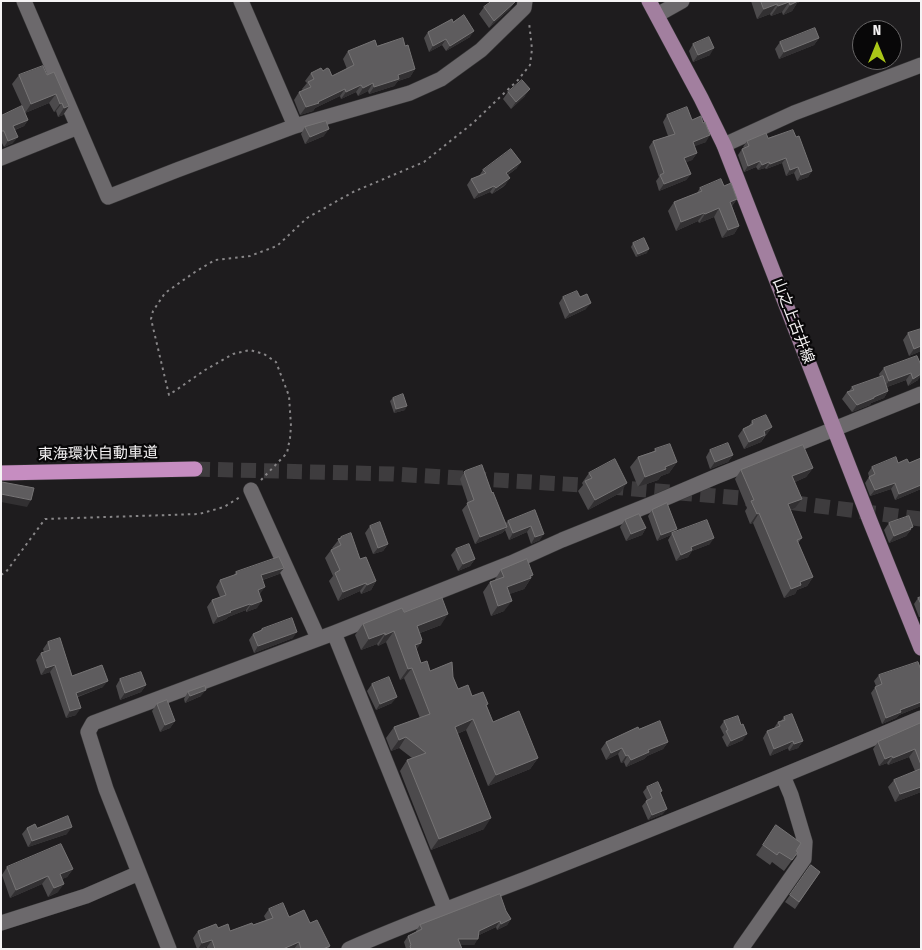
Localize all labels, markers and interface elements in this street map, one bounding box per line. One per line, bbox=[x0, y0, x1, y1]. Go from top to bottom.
north arrow bbox=[852, 20, 902, 70]
text: N bbox=[873, 22, 881, 39]
street label: 山之上古井線 bbox=[768, 276, 818, 366]
street label: 東海環状自動車道 bbox=[38, 444, 158, 464]

